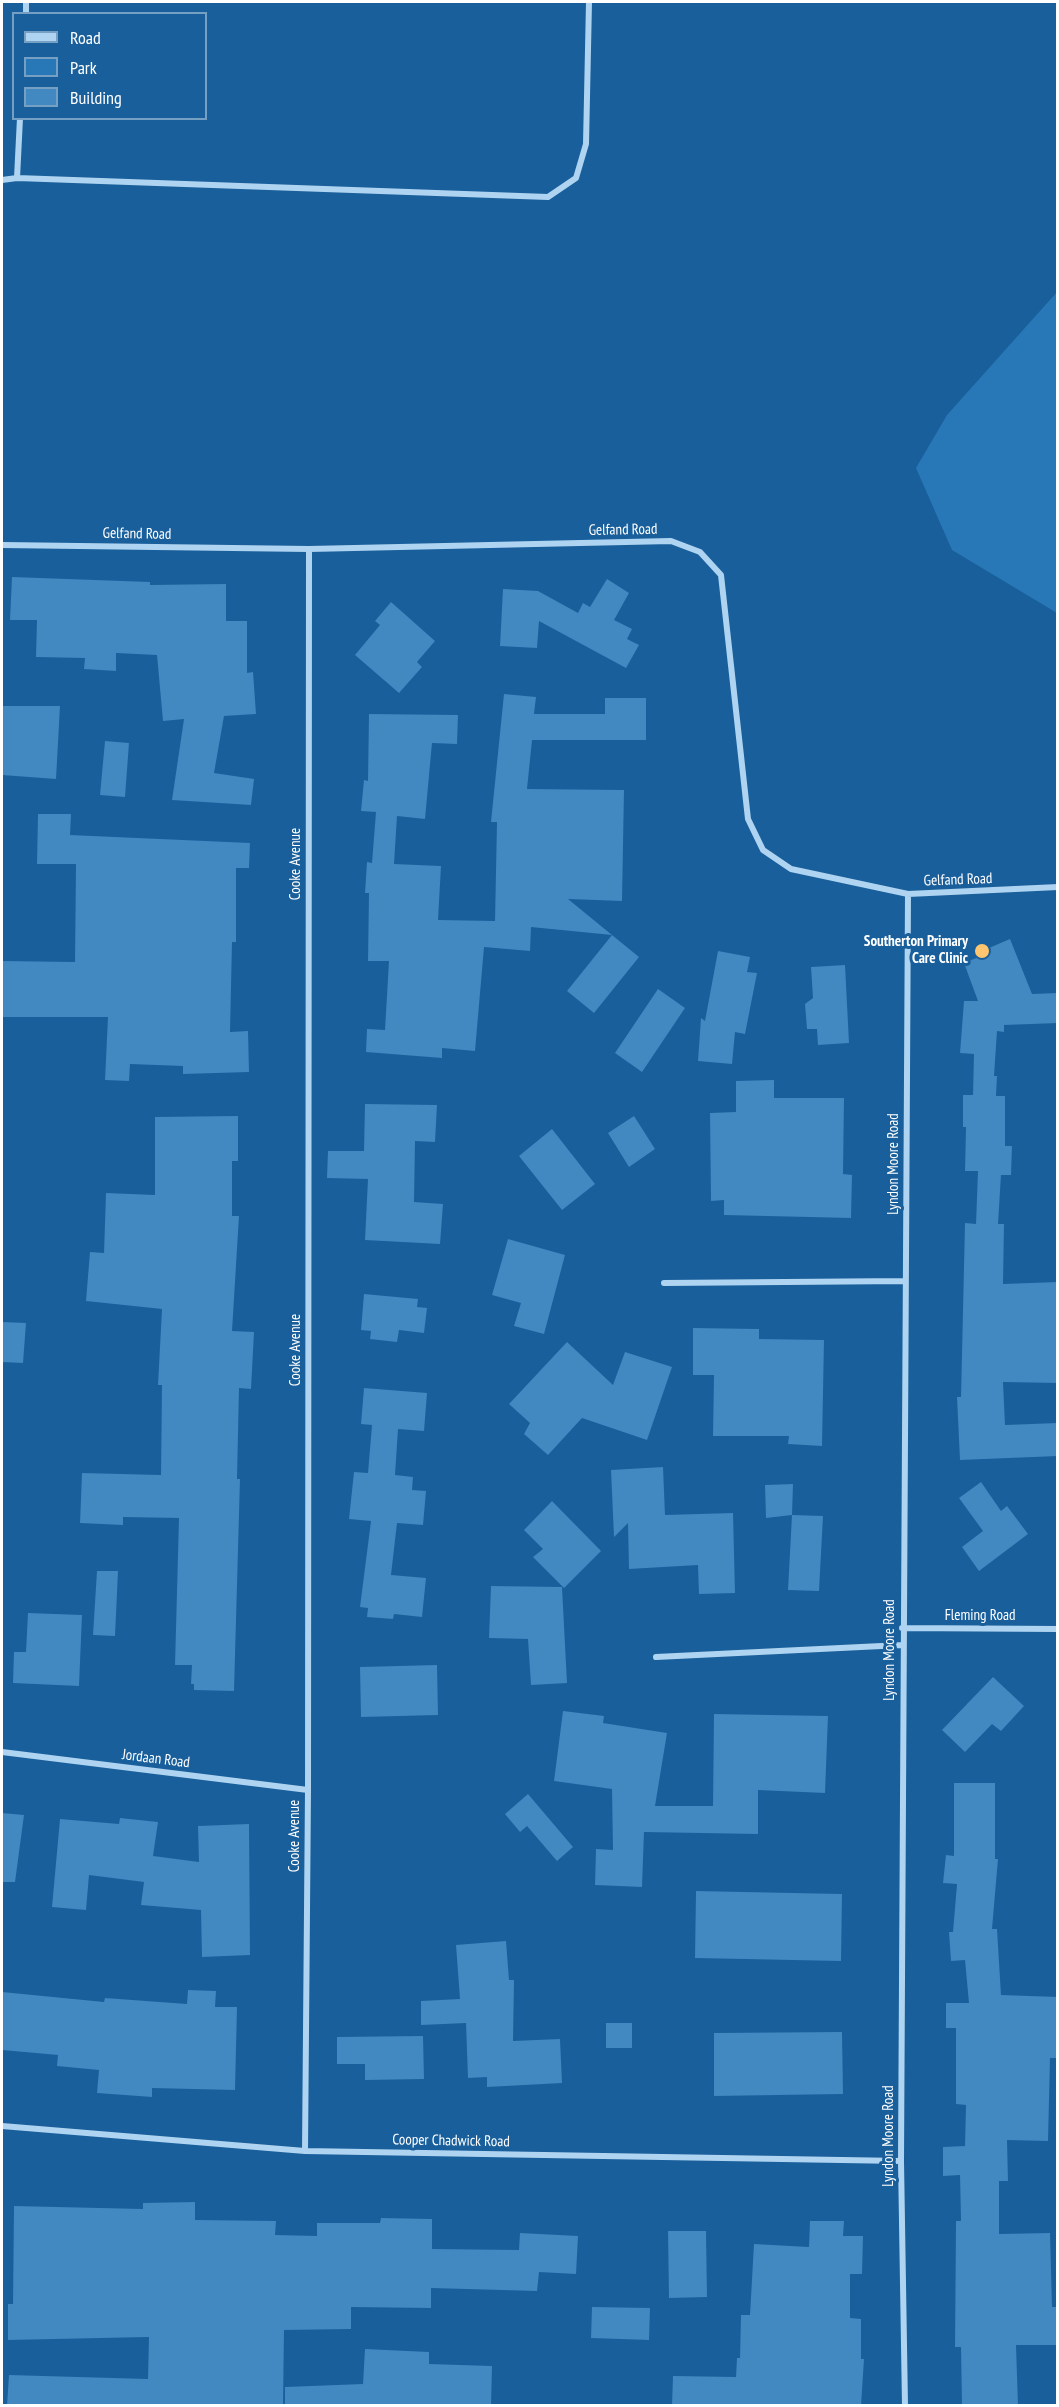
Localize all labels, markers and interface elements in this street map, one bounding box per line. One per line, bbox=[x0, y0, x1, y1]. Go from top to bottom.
legend bbox=[12, 12, 207, 120]
text: Road bbox=[70, 26, 101, 49]
text: Park bbox=[70, 56, 97, 79]
text: Building bbox=[70, 86, 122, 109]
street label: Gelfand Road bbox=[588, 520, 658, 540]
street label: Gelfand Road bbox=[102, 524, 172, 544]
street label: Cooke Avenue bbox=[287, 828, 305, 900]
street label: Gelfand Road bbox=[923, 870, 993, 890]
place label: Southerton Primary Care Clinic bbox=[864, 933, 968, 968]
marker: Southerton Primary Care Clinic bbox=[973, 942, 991, 960]
street label: Lyndon Moore Road bbox=[885, 1113, 903, 1215]
street label: Cooke Avenue bbox=[287, 1314, 305, 1386]
street label: Lyndon Moore Road bbox=[881, 1599, 899, 1701]
street label: Fleming Road bbox=[945, 1607, 1015, 1625]
street label: Jordaan Road bbox=[121, 1746, 191, 1772]
street label: Cooke Avenue bbox=[286, 1800, 304, 1872]
street label: Lyndon Moore Road bbox=[880, 2085, 898, 2187]
street label: Cooper Chadwick Road bbox=[392, 2131, 510, 2151]

